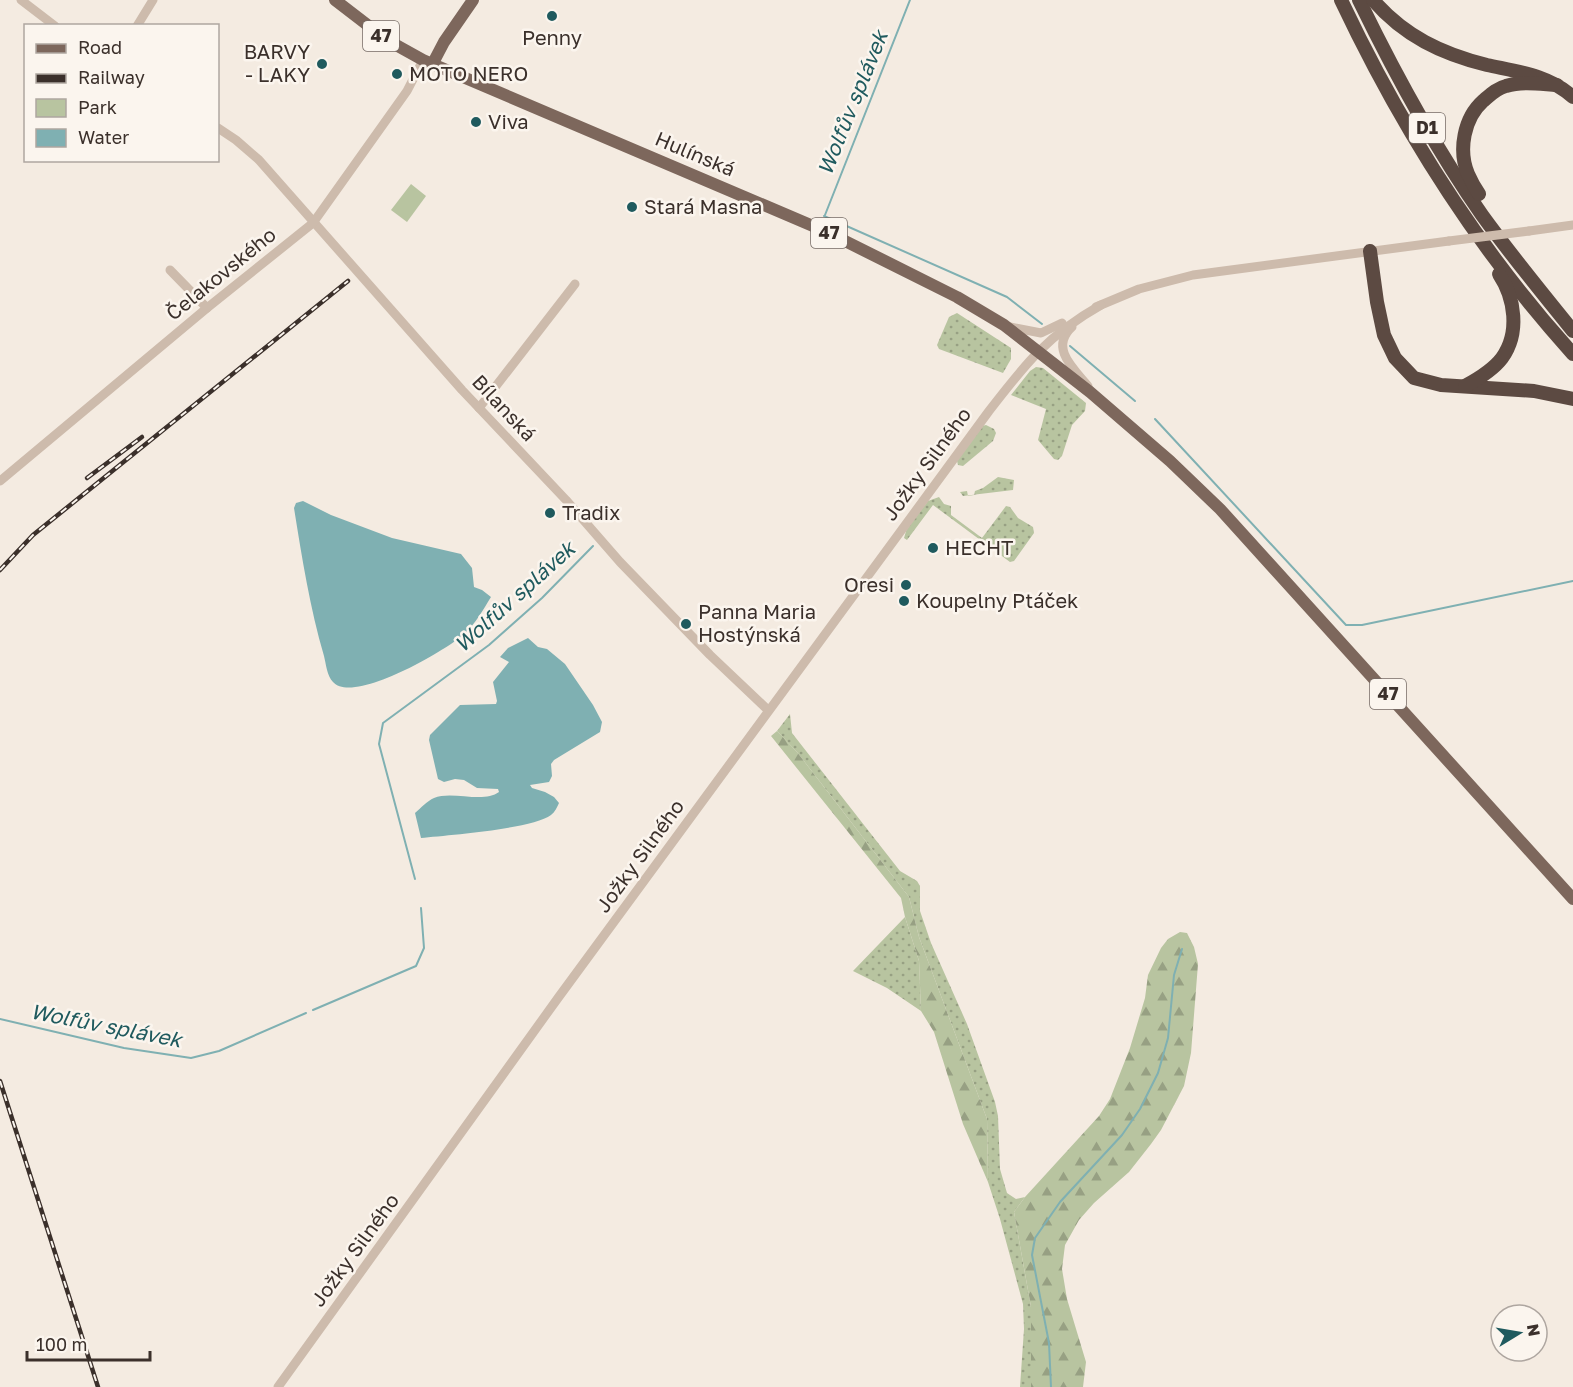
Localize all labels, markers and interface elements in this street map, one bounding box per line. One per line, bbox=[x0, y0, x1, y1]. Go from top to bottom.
marker: Penny bbox=[545, 9, 559, 23]
road number: 47 bbox=[363, 21, 399, 51]
legend bbox=[24, 24, 219, 162]
place label: Penny bbox=[522, 25, 582, 49]
water label: Wolfův splávek bbox=[811, 25, 894, 179]
text: Road bbox=[78, 36, 122, 58]
place label: BARVY - LAKY bbox=[244, 39, 310, 86]
marker: BARVY - LAKY bbox=[315, 57, 329, 71]
place label: MOTO NERO bbox=[409, 61, 528, 85]
text: Railway bbox=[78, 66, 145, 88]
marker: MOTO NERO bbox=[390, 67, 404, 81]
text: Park bbox=[78, 96, 117, 118]
place label: Viva bbox=[488, 109, 529, 133]
road number: D1 bbox=[1409, 113, 1445, 143]
marker: Viva bbox=[469, 115, 483, 129]
text: Water bbox=[78, 126, 129, 148]
street label: Hulínská bbox=[652, 126, 739, 181]
place label: Stará Masna bbox=[644, 194, 762, 218]
marker: Stará Masna bbox=[625, 200, 639, 214]
road number: 47 bbox=[811, 218, 847, 248]
street label: Čelakovského bbox=[161, 222, 280, 325]
street label: Bílanská bbox=[468, 369, 542, 446]
street label: Jožky Silného bbox=[877, 402, 975, 525]
place label: Tradix bbox=[562, 500, 620, 524]
marker: Tradix bbox=[543, 506, 557, 520]
water label: Wolfův splávek bbox=[449, 534, 582, 657]
place label: HECHT bbox=[945, 535, 1014, 559]
marker: HECHT bbox=[926, 541, 940, 555]
place label: Oresi bbox=[844, 572, 894, 596]
marker: Oresi bbox=[899, 578, 913, 592]
place label: Koupelny Ptáček bbox=[916, 588, 1078, 612]
marker: Koupelny Ptáček bbox=[897, 594, 911, 608]
place label: Panna Maria Hostýnská bbox=[698, 599, 816, 646]
marker: Panna Maria Hostýnská bbox=[679, 617, 693, 631]
road number: 47 bbox=[1370, 679, 1406, 709]
street label: Jožky Silného bbox=[590, 794, 688, 917]
water label: Wolfův splávek bbox=[29, 998, 186, 1053]
street label: Jožky Silného bbox=[305, 1188, 403, 1311]
north arrow bbox=[1489, 1303, 1549, 1363]
text: N bbox=[1523, 1322, 1545, 1338]
scale bar bbox=[27, 1324, 150, 1362]
text: 100 m bbox=[36, 1333, 87, 1355]

